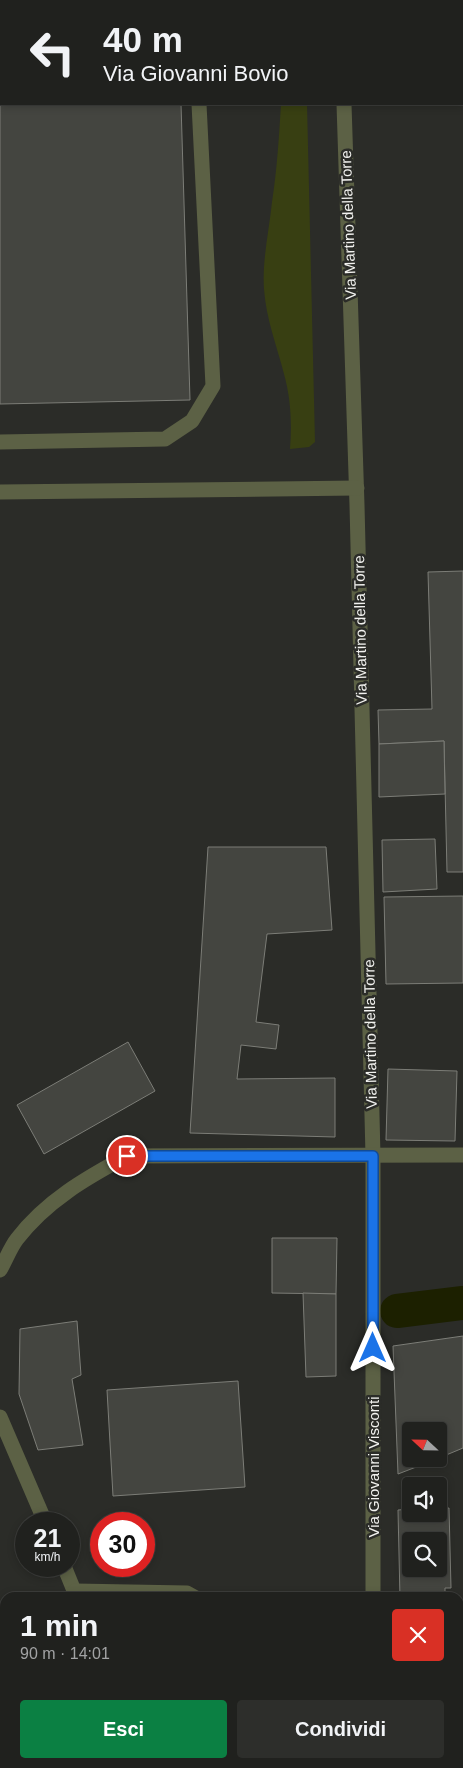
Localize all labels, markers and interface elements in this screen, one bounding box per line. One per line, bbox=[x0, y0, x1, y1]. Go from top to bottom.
icon: left bbox=[20, 20, 85, 85]
text: 40 m bbox=[103, 20, 183, 59]
text: Via Giovanni Bovio bbox=[103, 61, 289, 86]
street label: Via Martino della Torre bbox=[337, 150, 359, 300]
street label: Via Martino della Torre bbox=[350, 555, 370, 705]
street label: Via Martino della Torre bbox=[360, 959, 380, 1109]
pin bbox=[106, 1135, 148, 1177]
icon: arrive bbox=[113, 1142, 141, 1170]
position arrow bbox=[346, 1321, 398, 1373]
street label: Via Giovanni Visconti bbox=[365, 1396, 382, 1538]
north arrow bbox=[402, 1422, 448, 1468]
map controls bbox=[402, 1422, 447, 1577]
button: sound bbox=[402, 1477, 447, 1522]
speed limit sign: 30 bbox=[90, 1512, 155, 1577]
text: 21 bbox=[34, 1524, 61, 1552]
button: search bbox=[402, 1532, 447, 1577]
text: km/h bbox=[34, 1550, 61, 1564]
text: 1 min bbox=[20, 1609, 98, 1642]
button: close bbox=[392, 1609, 444, 1661]
text: 90 m · 14:01 bbox=[20, 1645, 110, 1662]
button: Esci bbox=[20, 1700, 227, 1758]
button: Condividi bbox=[237, 1700, 444, 1758]

